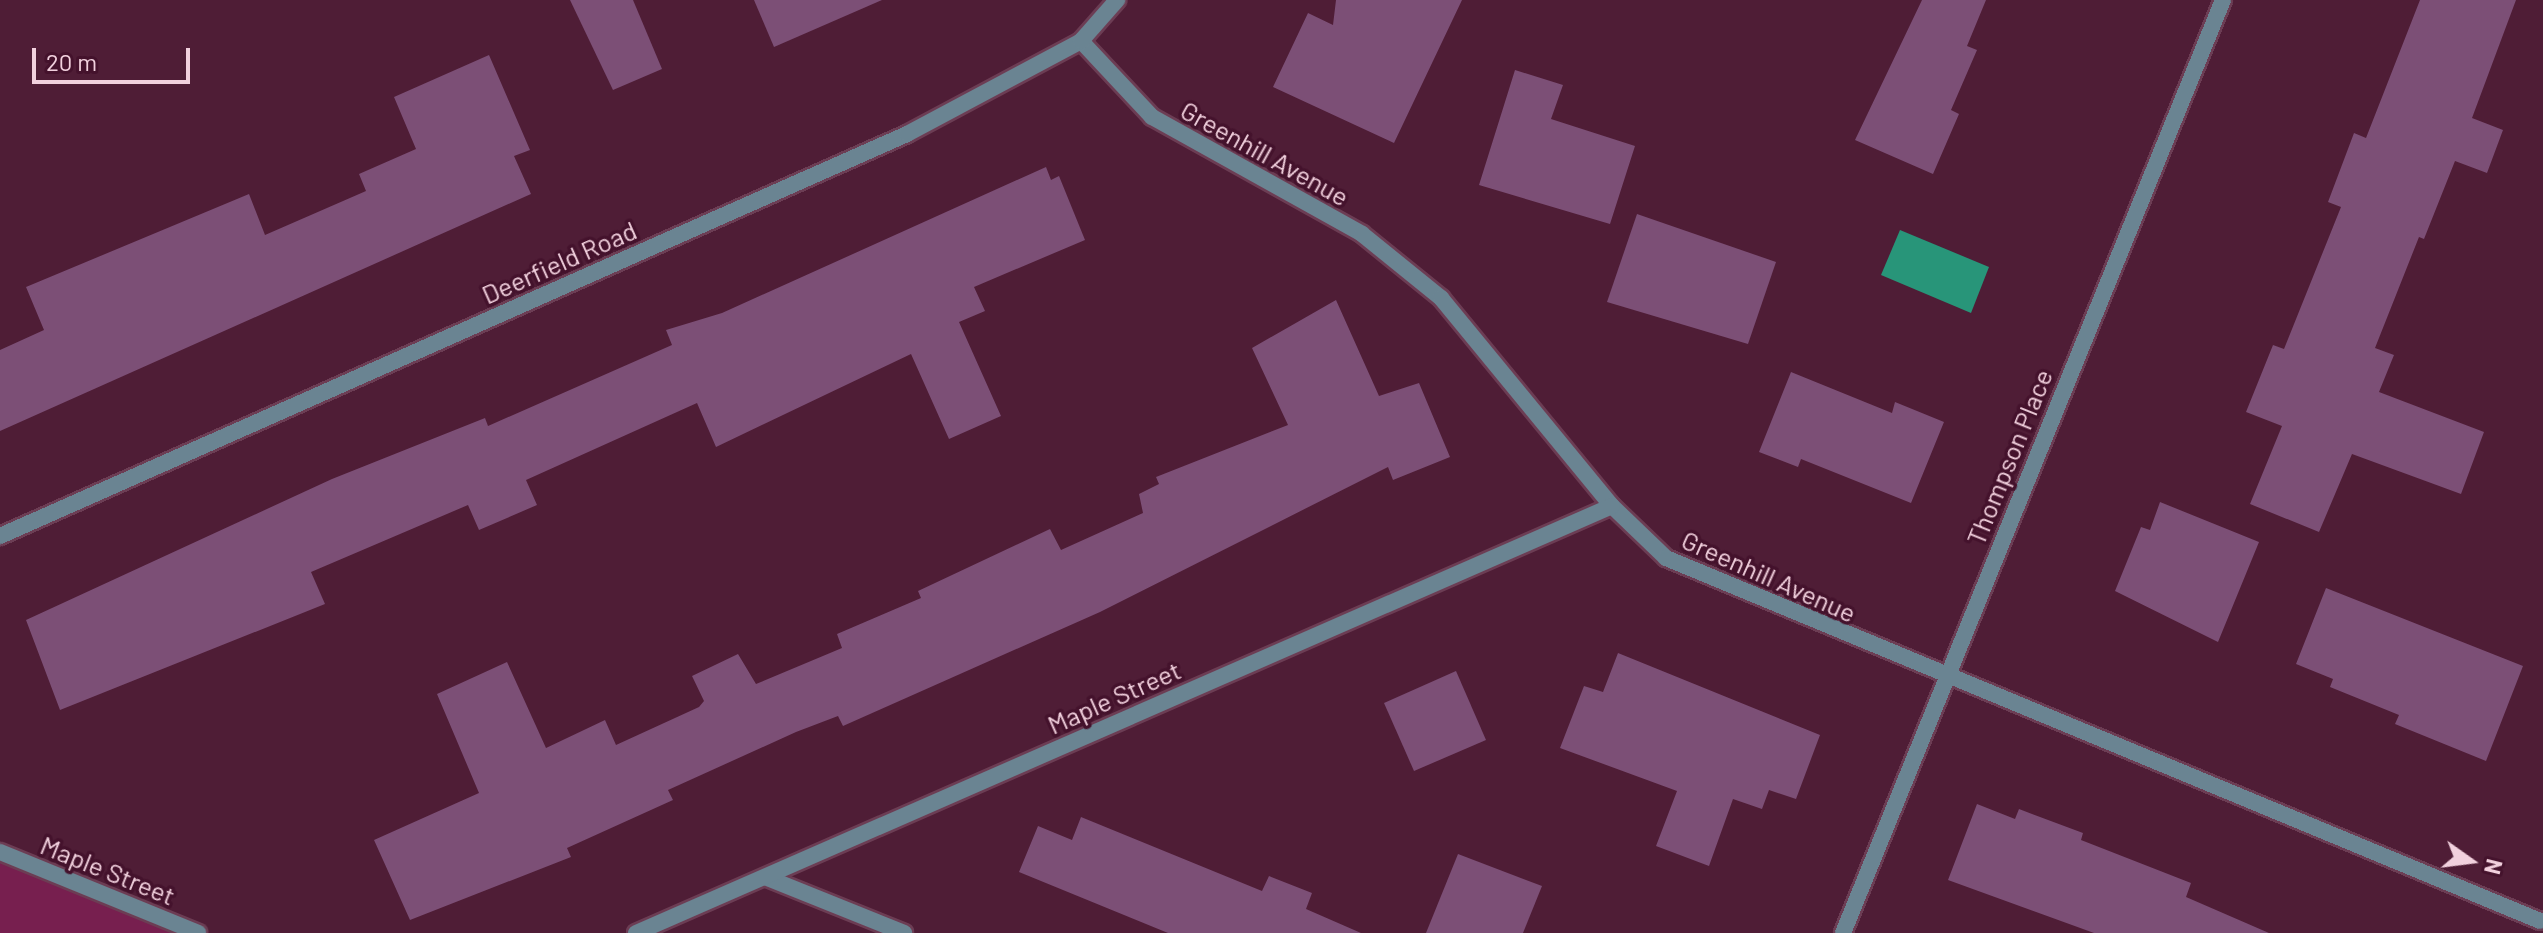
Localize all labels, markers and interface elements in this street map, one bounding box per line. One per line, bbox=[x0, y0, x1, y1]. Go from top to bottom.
scale bar bbox=[36, 32, 194, 82]
text: 20 m bbox=[46, 47, 97, 76]
street label: Greenhill Avenue bbox=[1175, 94, 1355, 212]
street label: Deerfield Road bbox=[477, 214, 641, 310]
street label: Thompson Place bbox=[1960, 365, 2058, 549]
street label: Greenhill Avenue bbox=[1677, 524, 1861, 628]
street label: Maple Street bbox=[1043, 654, 1185, 740]
north arrow bbox=[2431, 821, 2511, 901]
street label: Maple Street bbox=[36, 829, 180, 911]
text: N bbox=[2480, 857, 2509, 877]

